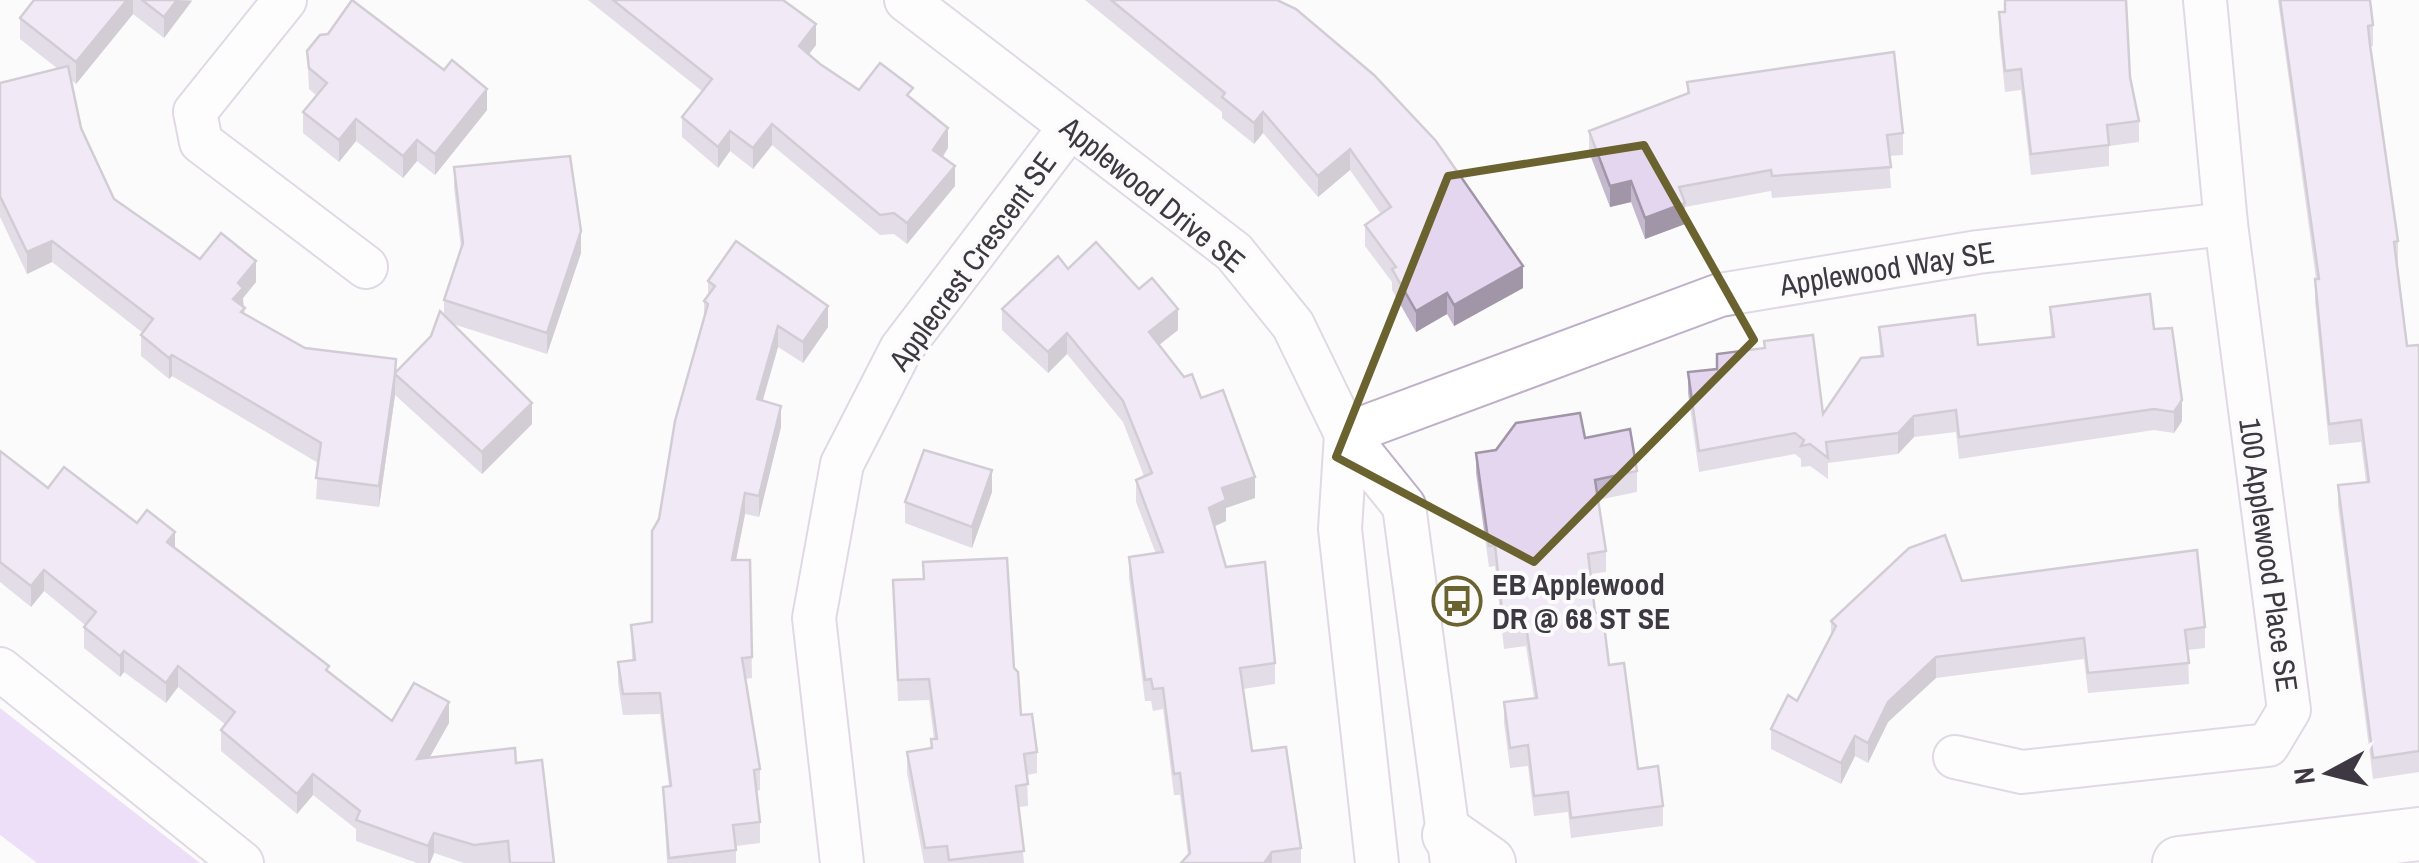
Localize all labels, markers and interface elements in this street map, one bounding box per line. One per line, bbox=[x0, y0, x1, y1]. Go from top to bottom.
street label: Applewood Drive SE bbox=[1051, 106, 1254, 281]
street label: Applecrest Crescent SE bbox=[878, 144, 1065, 379]
street label: Applewood Way SE bbox=[1776, 231, 1997, 305]
street label: 100 Applewood Place SE bbox=[2230, 415, 2308, 695]
place label: EB Applewood DR @ 68 ST SE bbox=[1492, 564, 1671, 638]
bus stop icon: EB Applewood DR @ 68 ST SE bbox=[1431, 575, 1483, 627]
north arrow bbox=[2279, 723, 2379, 823]
text: N bbox=[2284, 766, 2324, 787]

